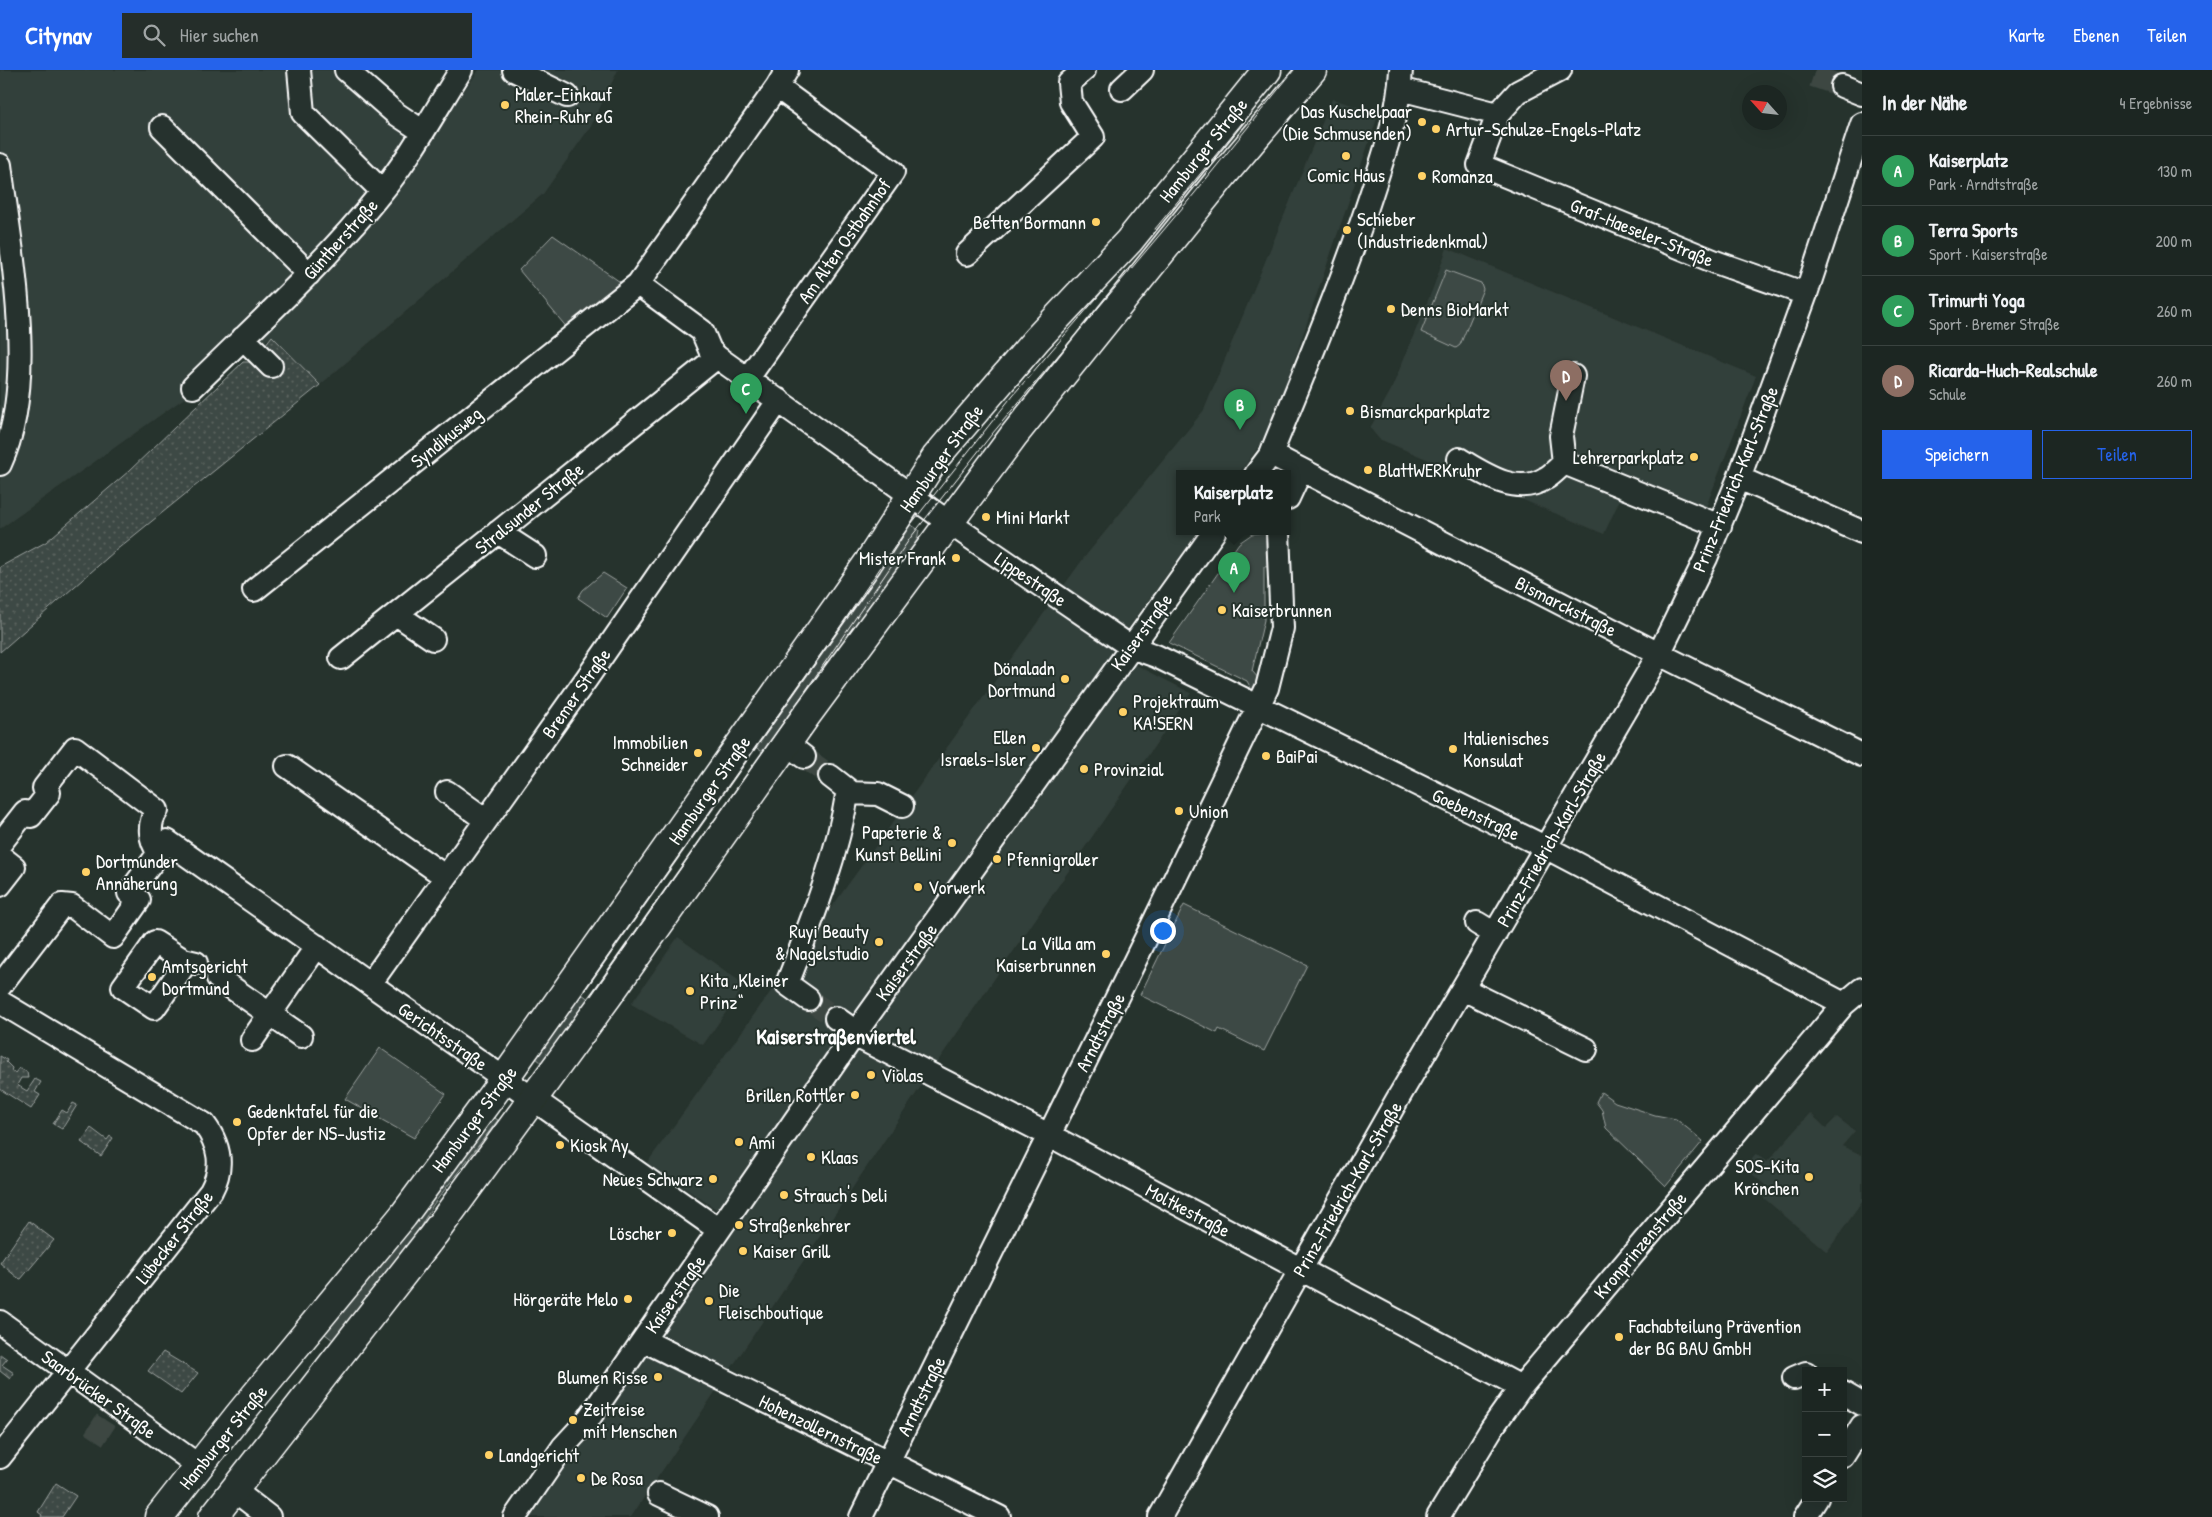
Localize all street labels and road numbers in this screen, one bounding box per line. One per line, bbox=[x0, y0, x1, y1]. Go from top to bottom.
street label: Hamburger Straße bbox=[1153, 92, 1253, 208]
street label: Am Alten Ostbahnhof bbox=[791, 173, 897, 309]
street label: Graf-Haeseler-Straße bbox=[1566, 191, 1718, 273]
street label: Güntherstraße bbox=[297, 192, 384, 285]
street label: Prinz-Friedrich-Karl-Straße bbox=[1686, 382, 1784, 576]
street label: Hamburger Straße bbox=[893, 398, 989, 517]
street label: Syndikusweg bbox=[405, 400, 487, 474]
street label: Stralsunder Straße bbox=[469, 456, 589, 560]
street label: Lippestraße bbox=[990, 545, 1072, 613]
street label: Bismarckstraße bbox=[1511, 569, 1621, 643]
street label: Kaiserstraße bbox=[1104, 588, 1178, 676]
street label: Bremer Straße bbox=[535, 642, 617, 743]
street label: Hamburger Straße bbox=[662, 730, 756, 850]
street label: Prinz-Friedrich-Karl-Straße bbox=[1490, 746, 1612, 931]
street label: Goebenstraße bbox=[1428, 782, 1525, 847]
street label: Kaiserstraße bbox=[869, 918, 943, 1006]
street label: Arndtstraße bbox=[1069, 988, 1131, 1076]
street label: Gerichtsstraße bbox=[393, 996, 493, 1077]
street label: Hamburger Straße bbox=[425, 1060, 523, 1178]
street label: Prinz-Friedrich-Karl-Straße bbox=[1286, 1096, 1408, 1281]
street label: Moltkestraße bbox=[1141, 1177, 1235, 1243]
street label: Lübecker Straße bbox=[129, 1184, 219, 1289]
street label: Kronprinzenstraße bbox=[1588, 1186, 1693, 1304]
street label: Kaiserstraße bbox=[639, 1249, 712, 1338]
street label: Saarbrücker Straße bbox=[36, 1344, 162, 1445]
street label: Arndtstraße bbox=[891, 1352, 952, 1440]
street label: Hamburger Straße bbox=[173, 1379, 273, 1495]
street label: Hohenzollernstraße bbox=[755, 1388, 887, 1470]

